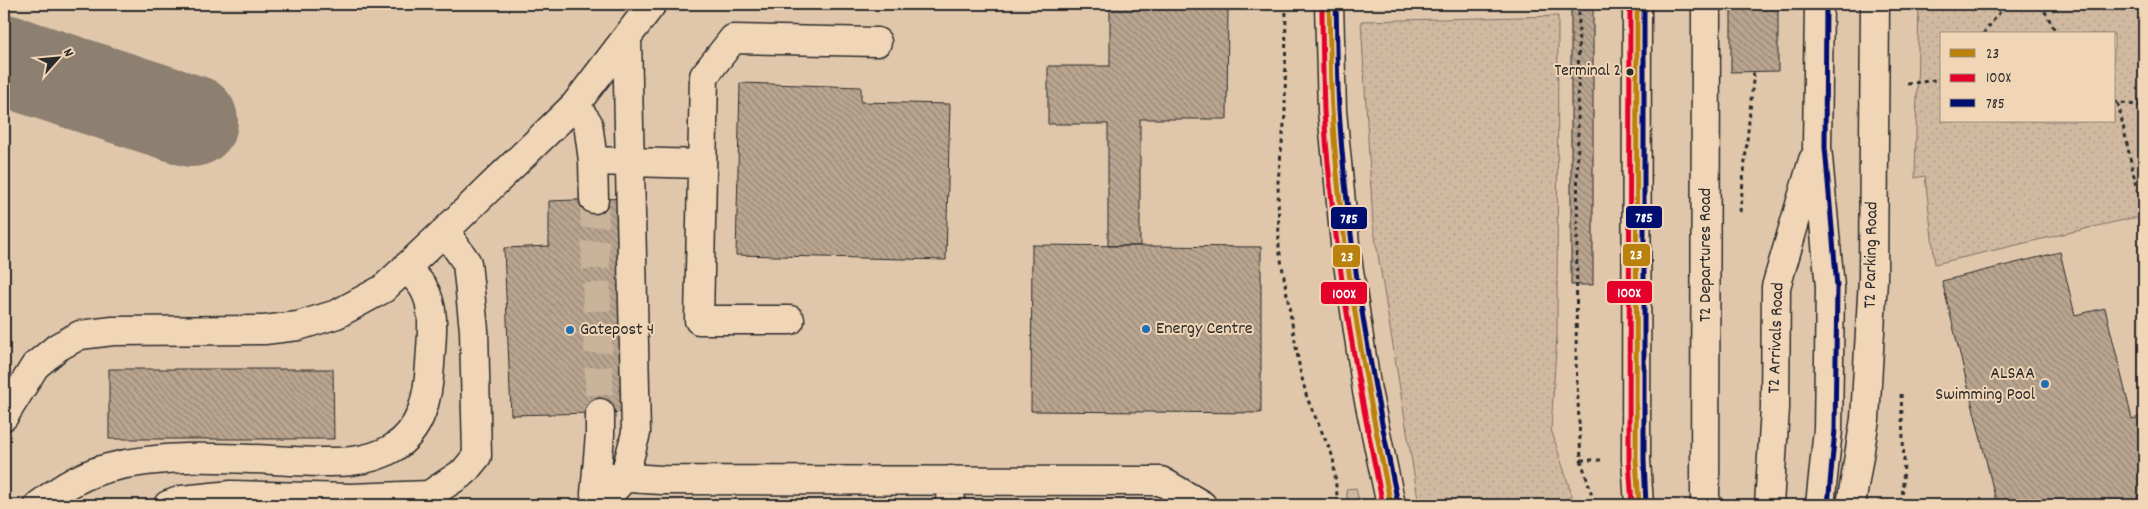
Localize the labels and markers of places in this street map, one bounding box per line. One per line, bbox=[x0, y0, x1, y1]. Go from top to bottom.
place label: Terminal 2 bbox=[1554, 60, 1621, 84]
marker: Terminal 2 bbox=[1625, 67, 1635, 77]
place label: Energy Centre bbox=[1156, 317, 1253, 342]
place label: Gatepost 4 bbox=[580, 318, 654, 343]
marker: Energy Centre bbox=[1140, 323, 1152, 335]
marker: Gatepost 4 bbox=[564, 324, 576, 336]
place label: ALSAA Swimming Pool bbox=[1935, 362, 2036, 408]
marker: ALSAA Swimming Pool bbox=[2039, 378, 2051, 390]

